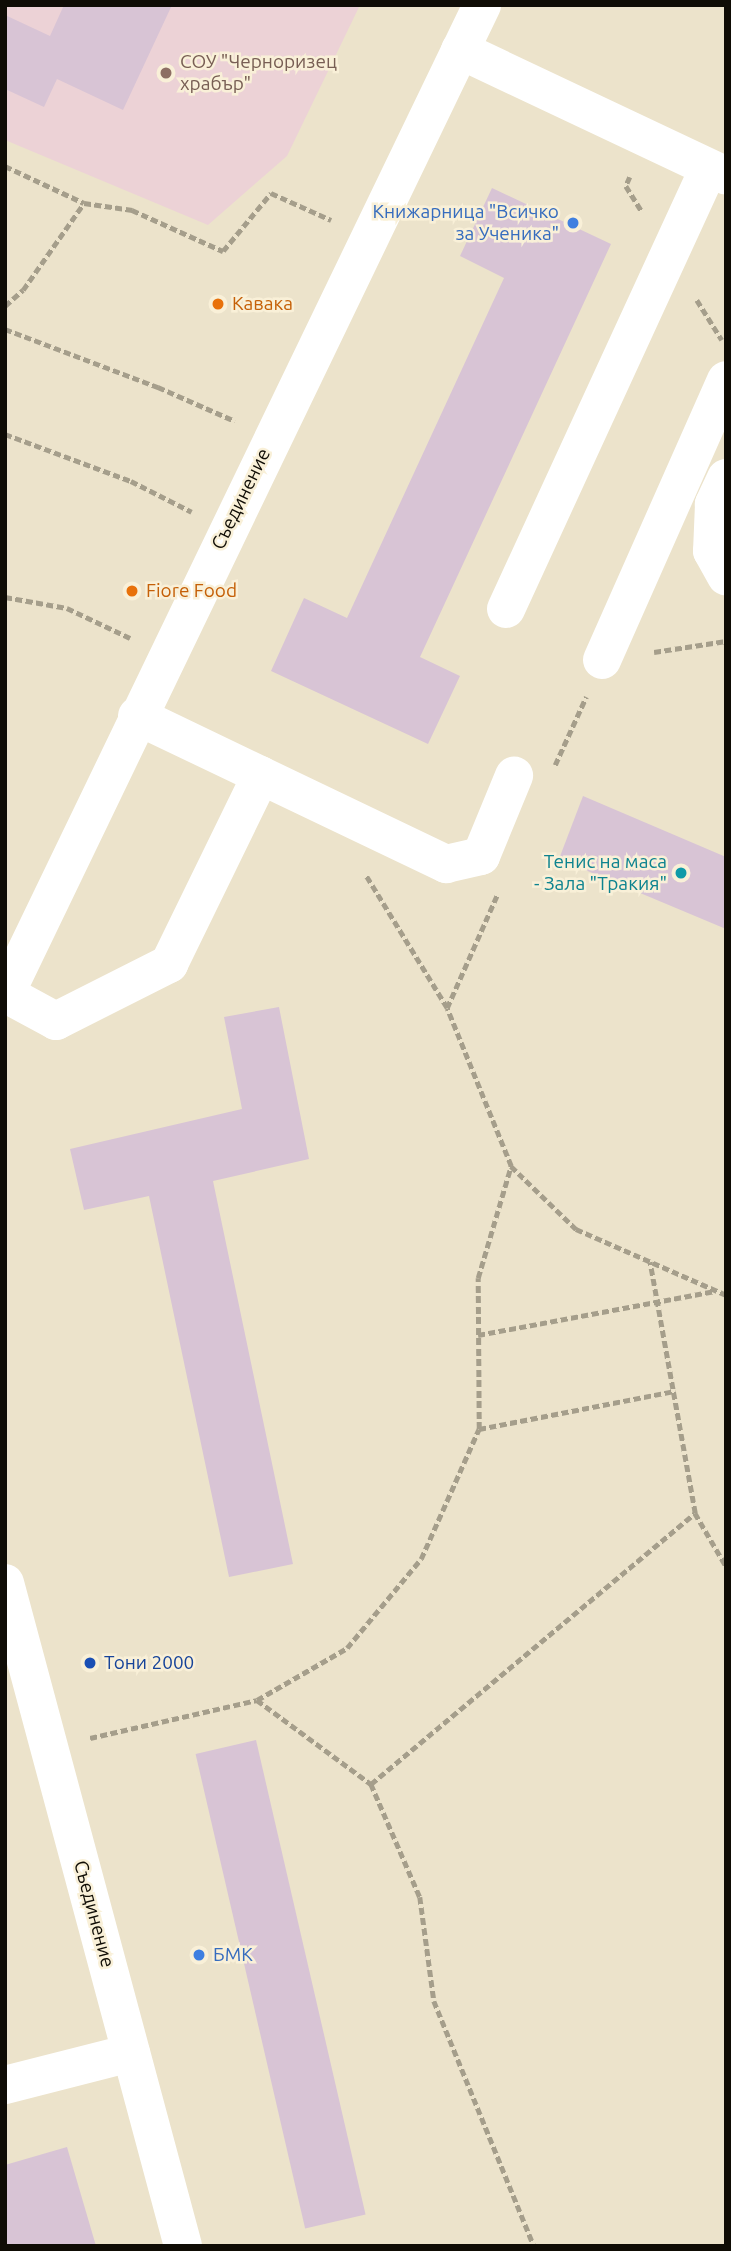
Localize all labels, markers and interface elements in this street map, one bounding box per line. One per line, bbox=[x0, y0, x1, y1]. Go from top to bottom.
place label: СОУ "Черноризец храбър" bbox=[180, 51, 337, 95]
marker: СОУ "Черноризец храбър" bbox=[158, 65, 174, 81]
place label: Книжарница "Всичко за Ученика" bbox=[372, 201, 559, 245]
marker: Книжарница "Всичко за Ученика" bbox=[565, 215, 581, 231]
place label: Кавака bbox=[232, 293, 293, 315]
marker: Кавака bbox=[210, 296, 226, 312]
street label: Съединение bbox=[207, 445, 275, 553]
place label: Fiore Food bbox=[146, 580, 237, 602]
marker: Fiore Food bbox=[124, 583, 140, 599]
place label: Тенис на маса - Зала "Тракия" bbox=[534, 851, 667, 895]
marker: Тенис на маса - Зала "Тракия" bbox=[673, 865, 689, 881]
place label: Тони 2000 bbox=[104, 1652, 194, 1674]
marker: Тони 2000 bbox=[82, 1655, 98, 1671]
street label: Съединение bbox=[69, 1858, 119, 1970]
place label: БМК bbox=[213, 1944, 253, 1966]
marker: БМК bbox=[191, 1947, 207, 1963]

